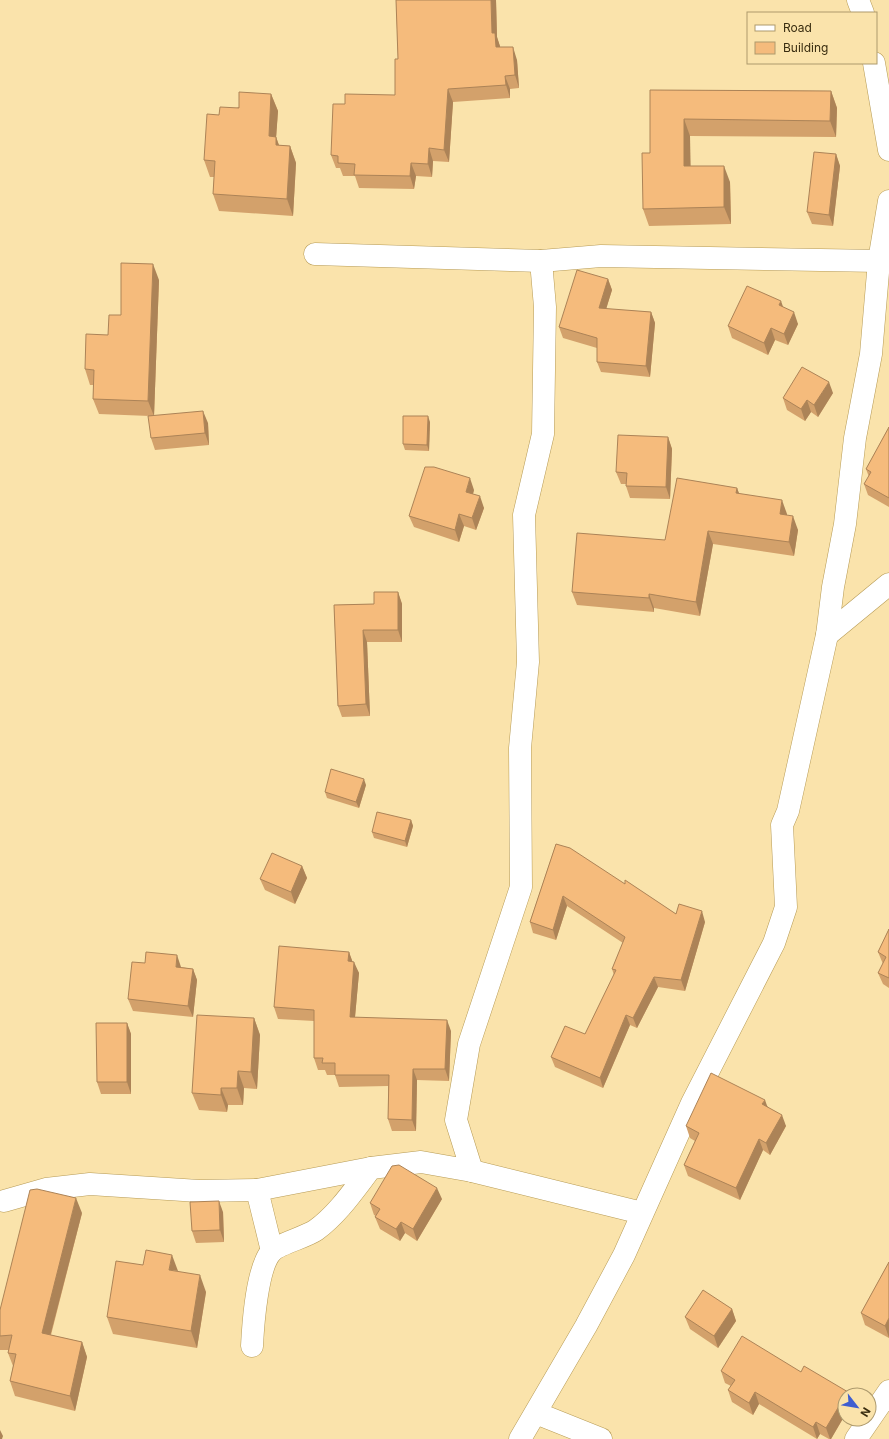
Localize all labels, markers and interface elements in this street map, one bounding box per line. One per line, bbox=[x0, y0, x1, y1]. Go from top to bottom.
legend bbox=[747, 12, 877, 64]
text: Road bbox=[783, 20, 812, 35]
text: Building bbox=[783, 40, 828, 55]
north arrow bbox=[837, 1387, 877, 1427]
text: N bbox=[857, 1405, 874, 1419]

